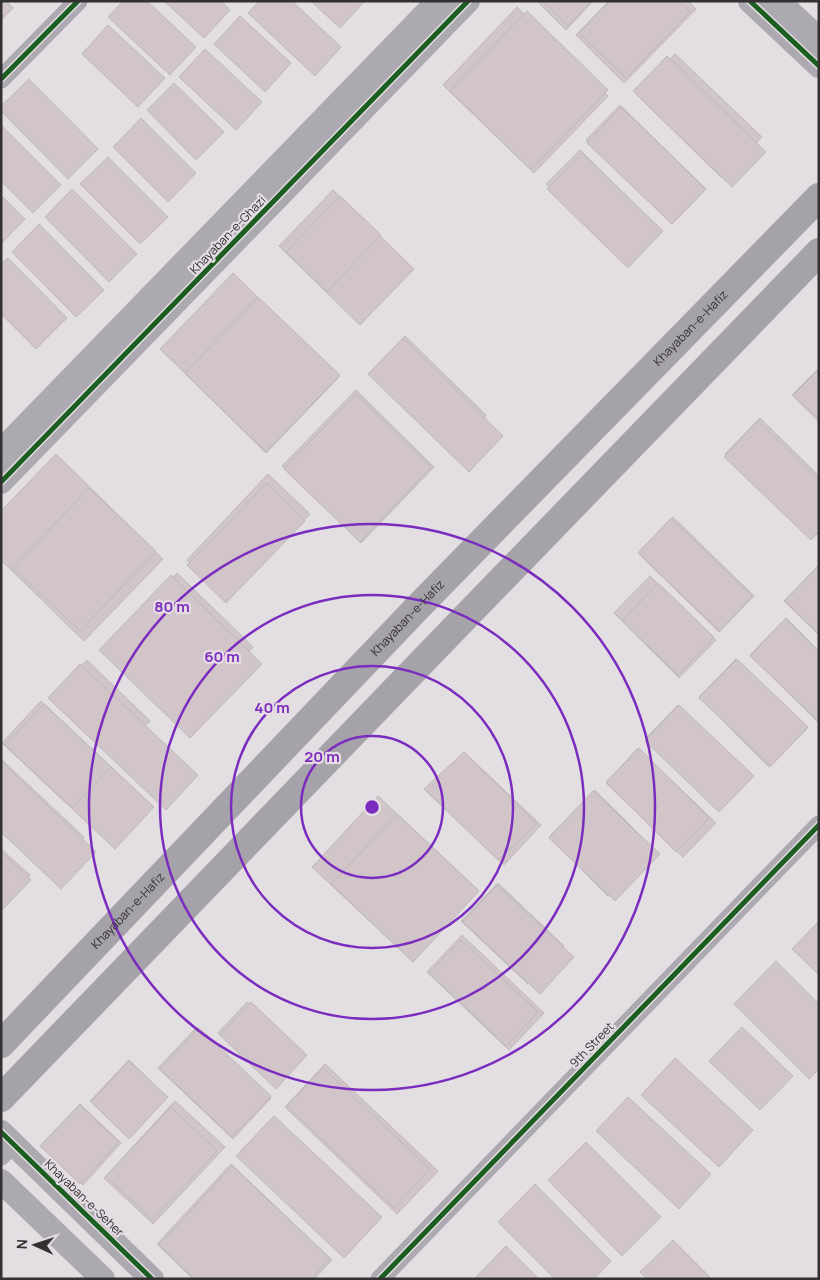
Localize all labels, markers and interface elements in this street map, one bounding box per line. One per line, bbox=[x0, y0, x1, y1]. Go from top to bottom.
street label: Khayaban-e-Ghazi bbox=[186, 192, 269, 278]
street label: Khayaban-e-Hafiz bbox=[649, 286, 731, 370]
street label: Khayaban-e-Hafiz bbox=[367, 576, 448, 660]
text: 80 m bbox=[154, 596, 190, 617]
text: 60 m bbox=[204, 646, 240, 667]
text: 40 m bbox=[254, 697, 290, 718]
text: 20 m bbox=[304, 746, 340, 767]
centre of rings bbox=[363, 798, 381, 816]
street label: Khayaban-e-Hafiz bbox=[87, 869, 168, 953]
street label: 9th Street bbox=[566, 1018, 618, 1071]
street label: Khayaban-e-Seher bbox=[41, 1155, 128, 1240]
north arrow bbox=[10, 1220, 60, 1270]
text: N bbox=[12, 1239, 31, 1250]

